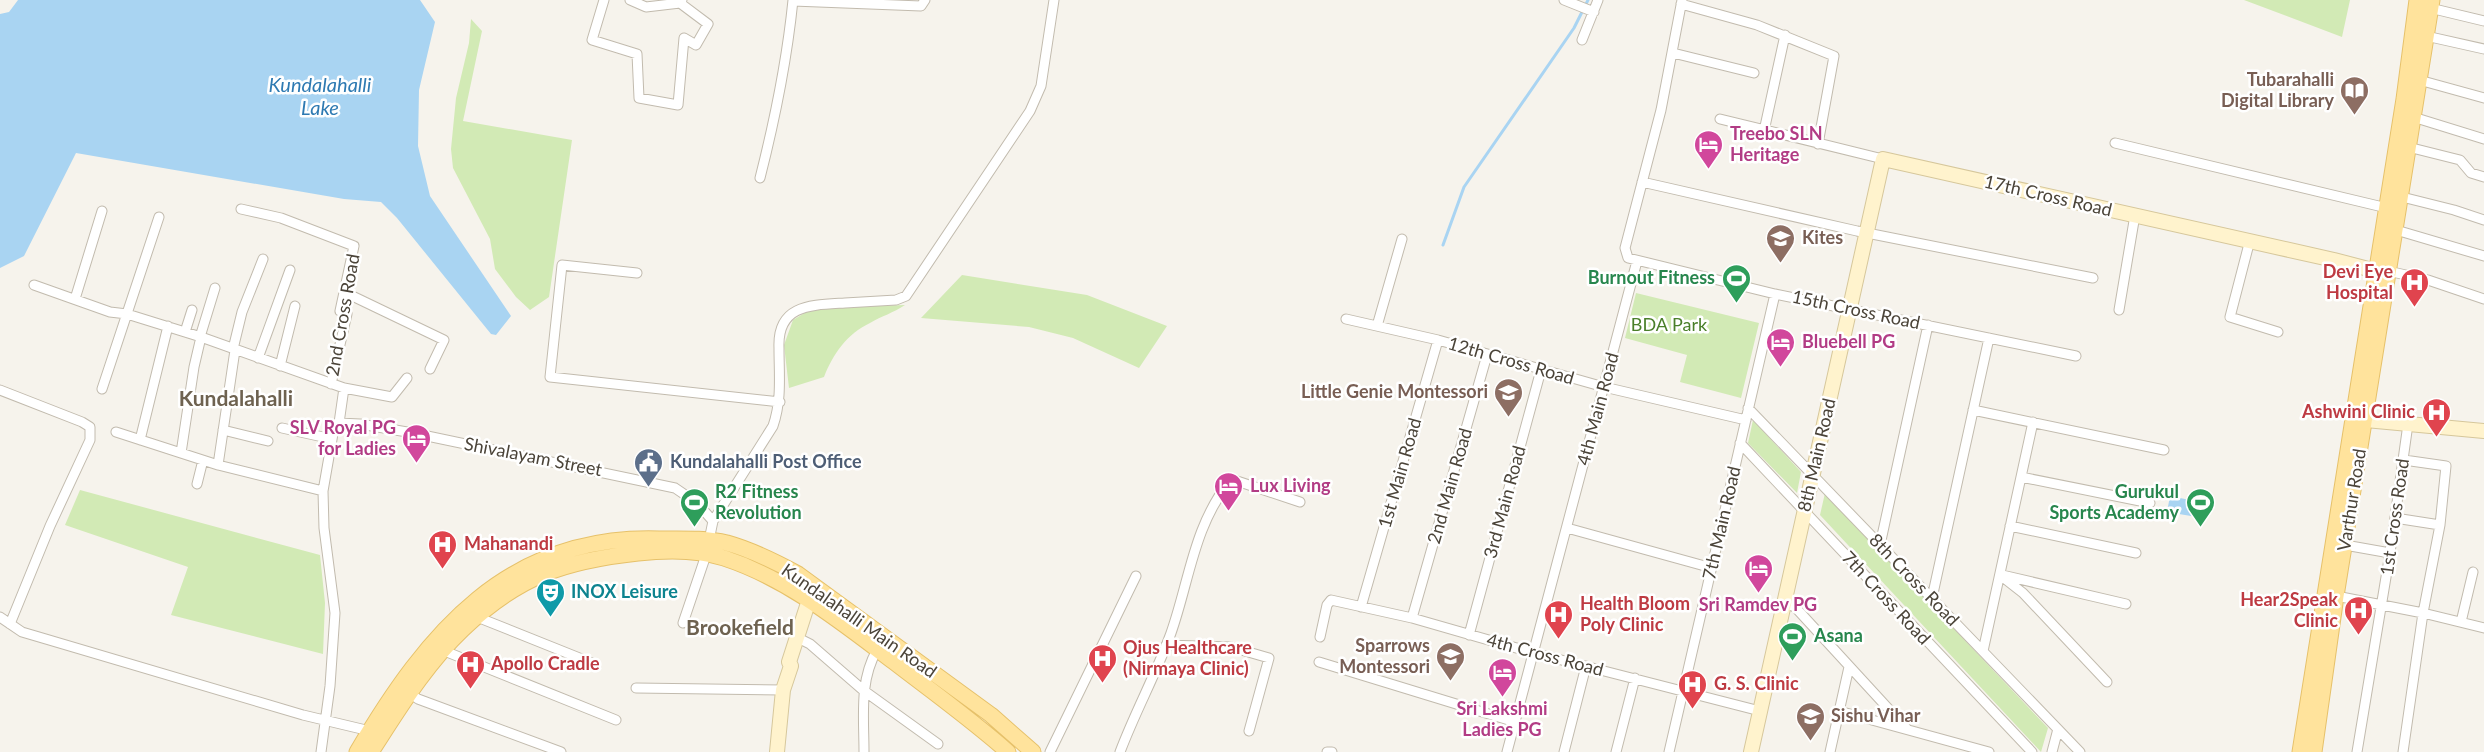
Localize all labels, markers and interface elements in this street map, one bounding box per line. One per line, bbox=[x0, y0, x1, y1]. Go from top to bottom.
place label: Tubarahalli Digital Library bbox=[2221, 68, 2334, 111]
water label: Kundalahalli Lake bbox=[269, 72, 372, 119]
library icon: Tubarahalli Digital Library bbox=[2339, 74, 2371, 116]
place label: Treebo SLN Heritage bbox=[1730, 122, 1823, 165]
hotel icon: Treebo SLN Heritage bbox=[1693, 128, 1725, 170]
street label: 17th Cross Road bbox=[1982, 170, 2114, 220]
school or university icon: Kites bbox=[1765, 222, 1797, 264]
place label: Kites bbox=[1802, 226, 1843, 248]
street label: 2nd Cross Road bbox=[320, 252, 364, 378]
place label: Devi Eye Hospital bbox=[2323, 260, 2393, 303]
sports icon: Burnout Fitness bbox=[1720, 262, 1752, 304]
place label: Burnout Fitness bbox=[1588, 266, 1715, 288]
hospital icon: Devi Eye Hospital bbox=[2398, 266, 2430, 308]
street label: 15th Cross Road bbox=[1790, 285, 1922, 333]
park label: BDA Park bbox=[1631, 313, 1708, 335]
hotel icon: Bluebell PG bbox=[1765, 326, 1797, 368]
place label: Bluebell PG bbox=[1802, 330, 1895, 352]
street label: 12th Cross Road bbox=[1446, 331, 1577, 389]
street label: 4th Main Road bbox=[1571, 350, 1623, 468]
school or university icon: Little Genie Montessori bbox=[1493, 376, 1525, 418]
place label: Little Genie Montessori bbox=[1301, 380, 1488, 402]
district label: Kundalahalli bbox=[179, 385, 293, 410]
street label: 8th Main Road bbox=[1792, 396, 1840, 514]
hospital icon: Ashwini Clinic bbox=[2420, 396, 2452, 438]
place label: Ashwini Clinic bbox=[2301, 400, 2415, 422]
street label: 1st Main Road bbox=[1373, 415, 1425, 530]
place label: SLV Royal PG for Ladies bbox=[290, 416, 396, 459]
hotel icon: SLV Royal PG for Ladies bbox=[401, 422, 433, 464]
street label: 2nd Main Road bbox=[1422, 425, 1476, 546]
street label: Shivalayam Street bbox=[462, 432, 604, 480]
street label: 3rd Main Road bbox=[1478, 443, 1530, 560]
public building icon: Kundalahalli Post Office bbox=[633, 446, 665, 488]
street label: Varthur Road bbox=[2332, 447, 2370, 553]
place label: Kundalahalli Post Office bbox=[670, 450, 862, 472]
street label: 1st Cross Road bbox=[2375, 457, 2413, 577]
street label: 7th Main Road bbox=[1697, 464, 1745, 582]
hotel icon: Lux Living bbox=[1213, 470, 1245, 512]
place label: Lux Living bbox=[1250, 474, 1331, 496]
place label: R2 Fitness Revolution bbox=[715, 480, 802, 523]
place label: Gurukul Sports Academy bbox=[2049, 480, 2180, 523]
sports icon: R2 Fitness Revolution bbox=[678, 486, 710, 528]
sports icon: Gurukul Sports Academy bbox=[2184, 486, 2216, 528]
hospital icon: Mahanandi bbox=[427, 528, 459, 570]
street label: 8th Cross Road bbox=[1865, 528, 1964, 630]
place label: Mahanandi bbox=[464, 532, 553, 554]
street label: 7th Cross Road bbox=[1838, 546, 1936, 649]
hotel icon: Sri Ramdev PG bbox=[1742, 552, 1774, 594]
street label: Kundalahalli Main Road bbox=[778, 558, 941, 682]
theatre icon: INOX Leisure bbox=[534, 576, 566, 618]
place label: INOX Leisure bbox=[571, 580, 678, 602]
place label: Hear2Speak Clinic bbox=[2240, 588, 2338, 631]
place label: Health Bloom Poly Clinic bbox=[1580, 592, 1690, 635]
place label: Sri Ramdev PG bbox=[1699, 593, 1817, 615]
hospital icon: Hear2Speak Clinic bbox=[2343, 594, 2375, 636]
hospital icon: Health Bloom Poly Clinic bbox=[1543, 598, 1575, 640]
district label: Brookefield bbox=[686, 614, 794, 639]
sports icon: Asana bbox=[1777, 620, 1809, 662]
place label: Asana bbox=[1813, 624, 1863, 646]
street label: 4th Cross Road bbox=[1484, 628, 1606, 680]
place label: Sparrows Montessori bbox=[1339, 634, 1430, 677]
place label: Ojus Healthcare (Nirmaya Clinic) bbox=[1123, 636, 1252, 679]
school or university icon: Sparrows Montessori bbox=[1435, 640, 1467, 682]
hospital icon: Ojus Healthcare (Nirmaya Clinic) bbox=[1086, 642, 1118, 684]
hospital icon: Apollo Cradle bbox=[454, 648, 486, 690]
place label: Apollo Cradle bbox=[490, 652, 600, 674]
hotel icon: Sri Lakshmi Ladies PG bbox=[1486, 656, 1518, 698]
hospital icon: G. S. Clinic bbox=[1677, 668, 1709, 710]
place label: G. S. Clinic bbox=[1714, 672, 1799, 694]
place label: Sri Lakshmi Ladies PG bbox=[1456, 697, 1548, 740]
school or university icon: Sishu Vihar bbox=[1794, 700, 1826, 742]
place label: Sishu Vihar bbox=[1831, 704, 1921, 726]

